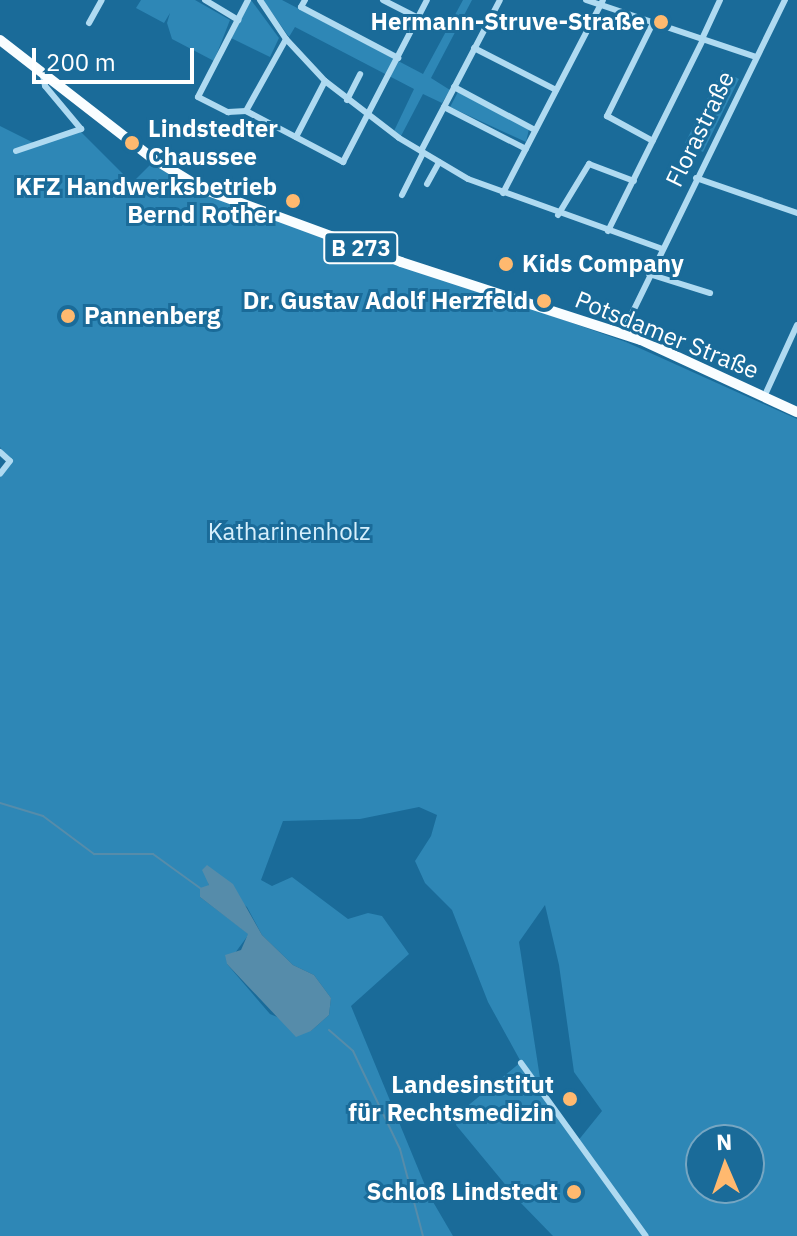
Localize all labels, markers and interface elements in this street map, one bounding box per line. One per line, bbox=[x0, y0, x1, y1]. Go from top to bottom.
place label: Hermann-Struve-Straße bbox=[371, 8, 645, 36]
marker: Hermann-Struve-Straße bbox=[652, 13, 670, 31]
scale bar bbox=[36, 32, 198, 82]
text: 200 m bbox=[46, 46, 116, 78]
street label: Florastraße bbox=[660, 67, 740, 191]
place label: Lindstedter Chaussee bbox=[148, 115, 278, 171]
marker: Lindstedter Chaussee bbox=[123, 134, 141, 152]
place label: KFZ Handwerksbetrieb Bernd Rother bbox=[15, 173, 277, 229]
marker: KFZ Handwerksbetrieb Bernd Rother bbox=[284, 192, 302, 210]
road number: B 273 bbox=[323, 230, 399, 266]
place label: Kids Company bbox=[522, 250, 684, 278]
marker: Kids Company bbox=[497, 255, 515, 273]
street label: Potsdamer Straße bbox=[571, 285, 763, 385]
place label: Dr. Gustav Adolf Herzfeld bbox=[243, 287, 528, 315]
marker: Dr. Gustav Adolf Herzfeld bbox=[535, 292, 553, 310]
place label: Pannenberg bbox=[84, 302, 220, 330]
marker: Pannenberg bbox=[59, 307, 77, 325]
park label: Katharinenholz bbox=[208, 518, 370, 546]
place label: Landesinstitut für Rechtsmedizin bbox=[348, 1071, 554, 1127]
marker: Landesinstitut für Rechtsmedizin bbox=[561, 1090, 579, 1108]
north arrow bbox=[685, 1124, 765, 1204]
text: N bbox=[716, 1127, 733, 1156]
place label: Schloß Lindstedt bbox=[367, 1178, 558, 1206]
marker: Schloß Lindstedt bbox=[565, 1183, 583, 1201]

